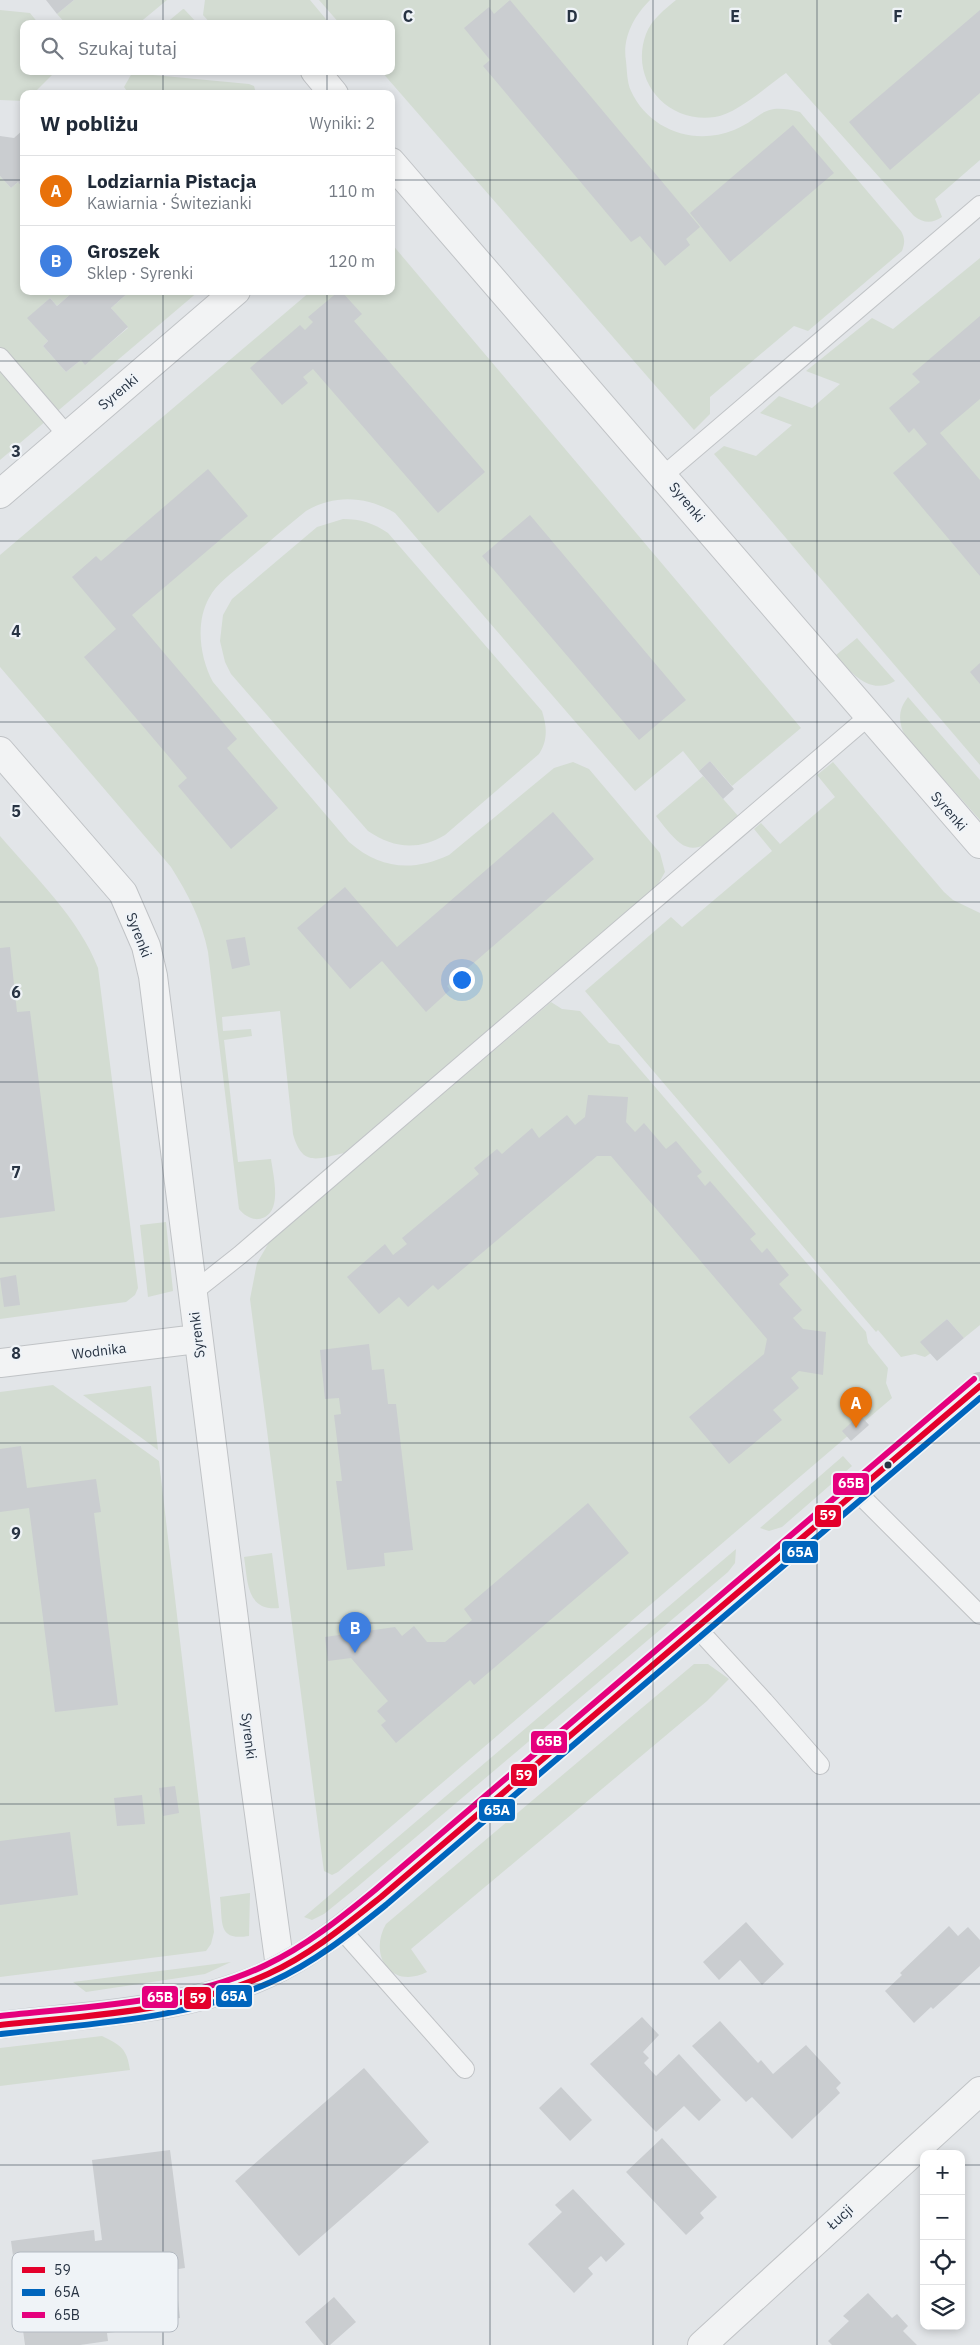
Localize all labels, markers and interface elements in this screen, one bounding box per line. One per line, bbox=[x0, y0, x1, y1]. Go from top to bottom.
text: C bbox=[403, 6, 413, 26]
text: D bbox=[566, 6, 578, 26]
text: E bbox=[730, 6, 740, 26]
text: F bbox=[893, 6, 903, 26]
search box bbox=[20, 20, 395, 75]
icon: search bbox=[38, 34, 66, 62]
text: Szukaj tutaj bbox=[78, 36, 177, 60]
text: W pobliżu bbox=[40, 109, 139, 137]
text: Wyniki: 2 bbox=[309, 113, 375, 133]
text: Lodziarnia Pistacja bbox=[87, 169, 256, 193]
text: A bbox=[51, 181, 61, 201]
text: 110 m bbox=[328, 181, 375, 201]
text: Kawiarnia · Świtezianki bbox=[87, 193, 252, 213]
text: Groszek bbox=[87, 239, 160, 263]
text: B bbox=[51, 251, 61, 271]
text: 120 m bbox=[328, 251, 375, 271]
text: Sklep · Syrenki bbox=[87, 263, 193, 283]
street label: Syrenki bbox=[94, 370, 142, 414]
text: 3 bbox=[11, 441, 21, 461]
street label: Syrenki bbox=[665, 478, 709, 526]
text: 4 bbox=[11, 621, 21, 641]
street label: Syrenki bbox=[927, 787, 971, 835]
text: 5 bbox=[11, 801, 21, 821]
street label: Syrenki bbox=[122, 910, 156, 960]
your location bbox=[449, 967, 475, 993]
text: 6 bbox=[11, 982, 21, 1002]
text: 7 bbox=[11, 1162, 21, 1182]
street label: Syrenki bbox=[185, 1311, 209, 1359]
street label: Wodnika bbox=[71, 1339, 128, 1363]
text: 8 bbox=[11, 1343, 21, 1363]
pin: A bbox=[840, 1387, 872, 1428]
unlabelled marker bbox=[883, 1460, 893, 1470]
line badge: 65B bbox=[832, 1472, 870, 1496]
text: 65B bbox=[838, 1474, 864, 1492]
line badge: 59 bbox=[814, 1504, 842, 1528]
text: 59 bbox=[820, 1506, 836, 1524]
text: 9 bbox=[11, 1523, 21, 1543]
line badge: 65A bbox=[781, 1540, 819, 1564]
text: 65A bbox=[787, 1543, 814, 1561]
pin: B bbox=[339, 1612, 371, 1653]
street label: Syrenki bbox=[237, 1712, 261, 1760]
line badge: 65B bbox=[530, 1730, 568, 1754]
text: 65B bbox=[536, 1732, 562, 1750]
line badge: 59 bbox=[510, 1763, 538, 1787]
text: 59 bbox=[516, 1766, 532, 1784]
line badge: 65A bbox=[478, 1798, 516, 1822]
text: 65A bbox=[484, 1801, 511, 1819]
line badge: 65A bbox=[215, 1984, 253, 2008]
line badge: 65B bbox=[141, 1985, 179, 2009]
line badge: 59 bbox=[183, 1986, 212, 2010]
text: 65A bbox=[221, 1987, 248, 2005]
text: 65B bbox=[147, 1988, 173, 2006]
text: 59 bbox=[190, 1989, 206, 2007]
map controls bbox=[920, 2150, 965, 2330]
button: + bbox=[920, 2150, 965, 2195]
button: − bbox=[920, 2195, 965, 2240]
street label: Łucji bbox=[822, 2201, 857, 2234]
button: locate bbox=[920, 2240, 965, 2285]
legend bbox=[12, 2252, 178, 2332]
text: 59 bbox=[54, 2261, 71, 2279]
text: 65A bbox=[54, 2283, 80, 2301]
button: layers bbox=[920, 2285, 965, 2330]
text: 65B bbox=[54, 2306, 80, 2324]

